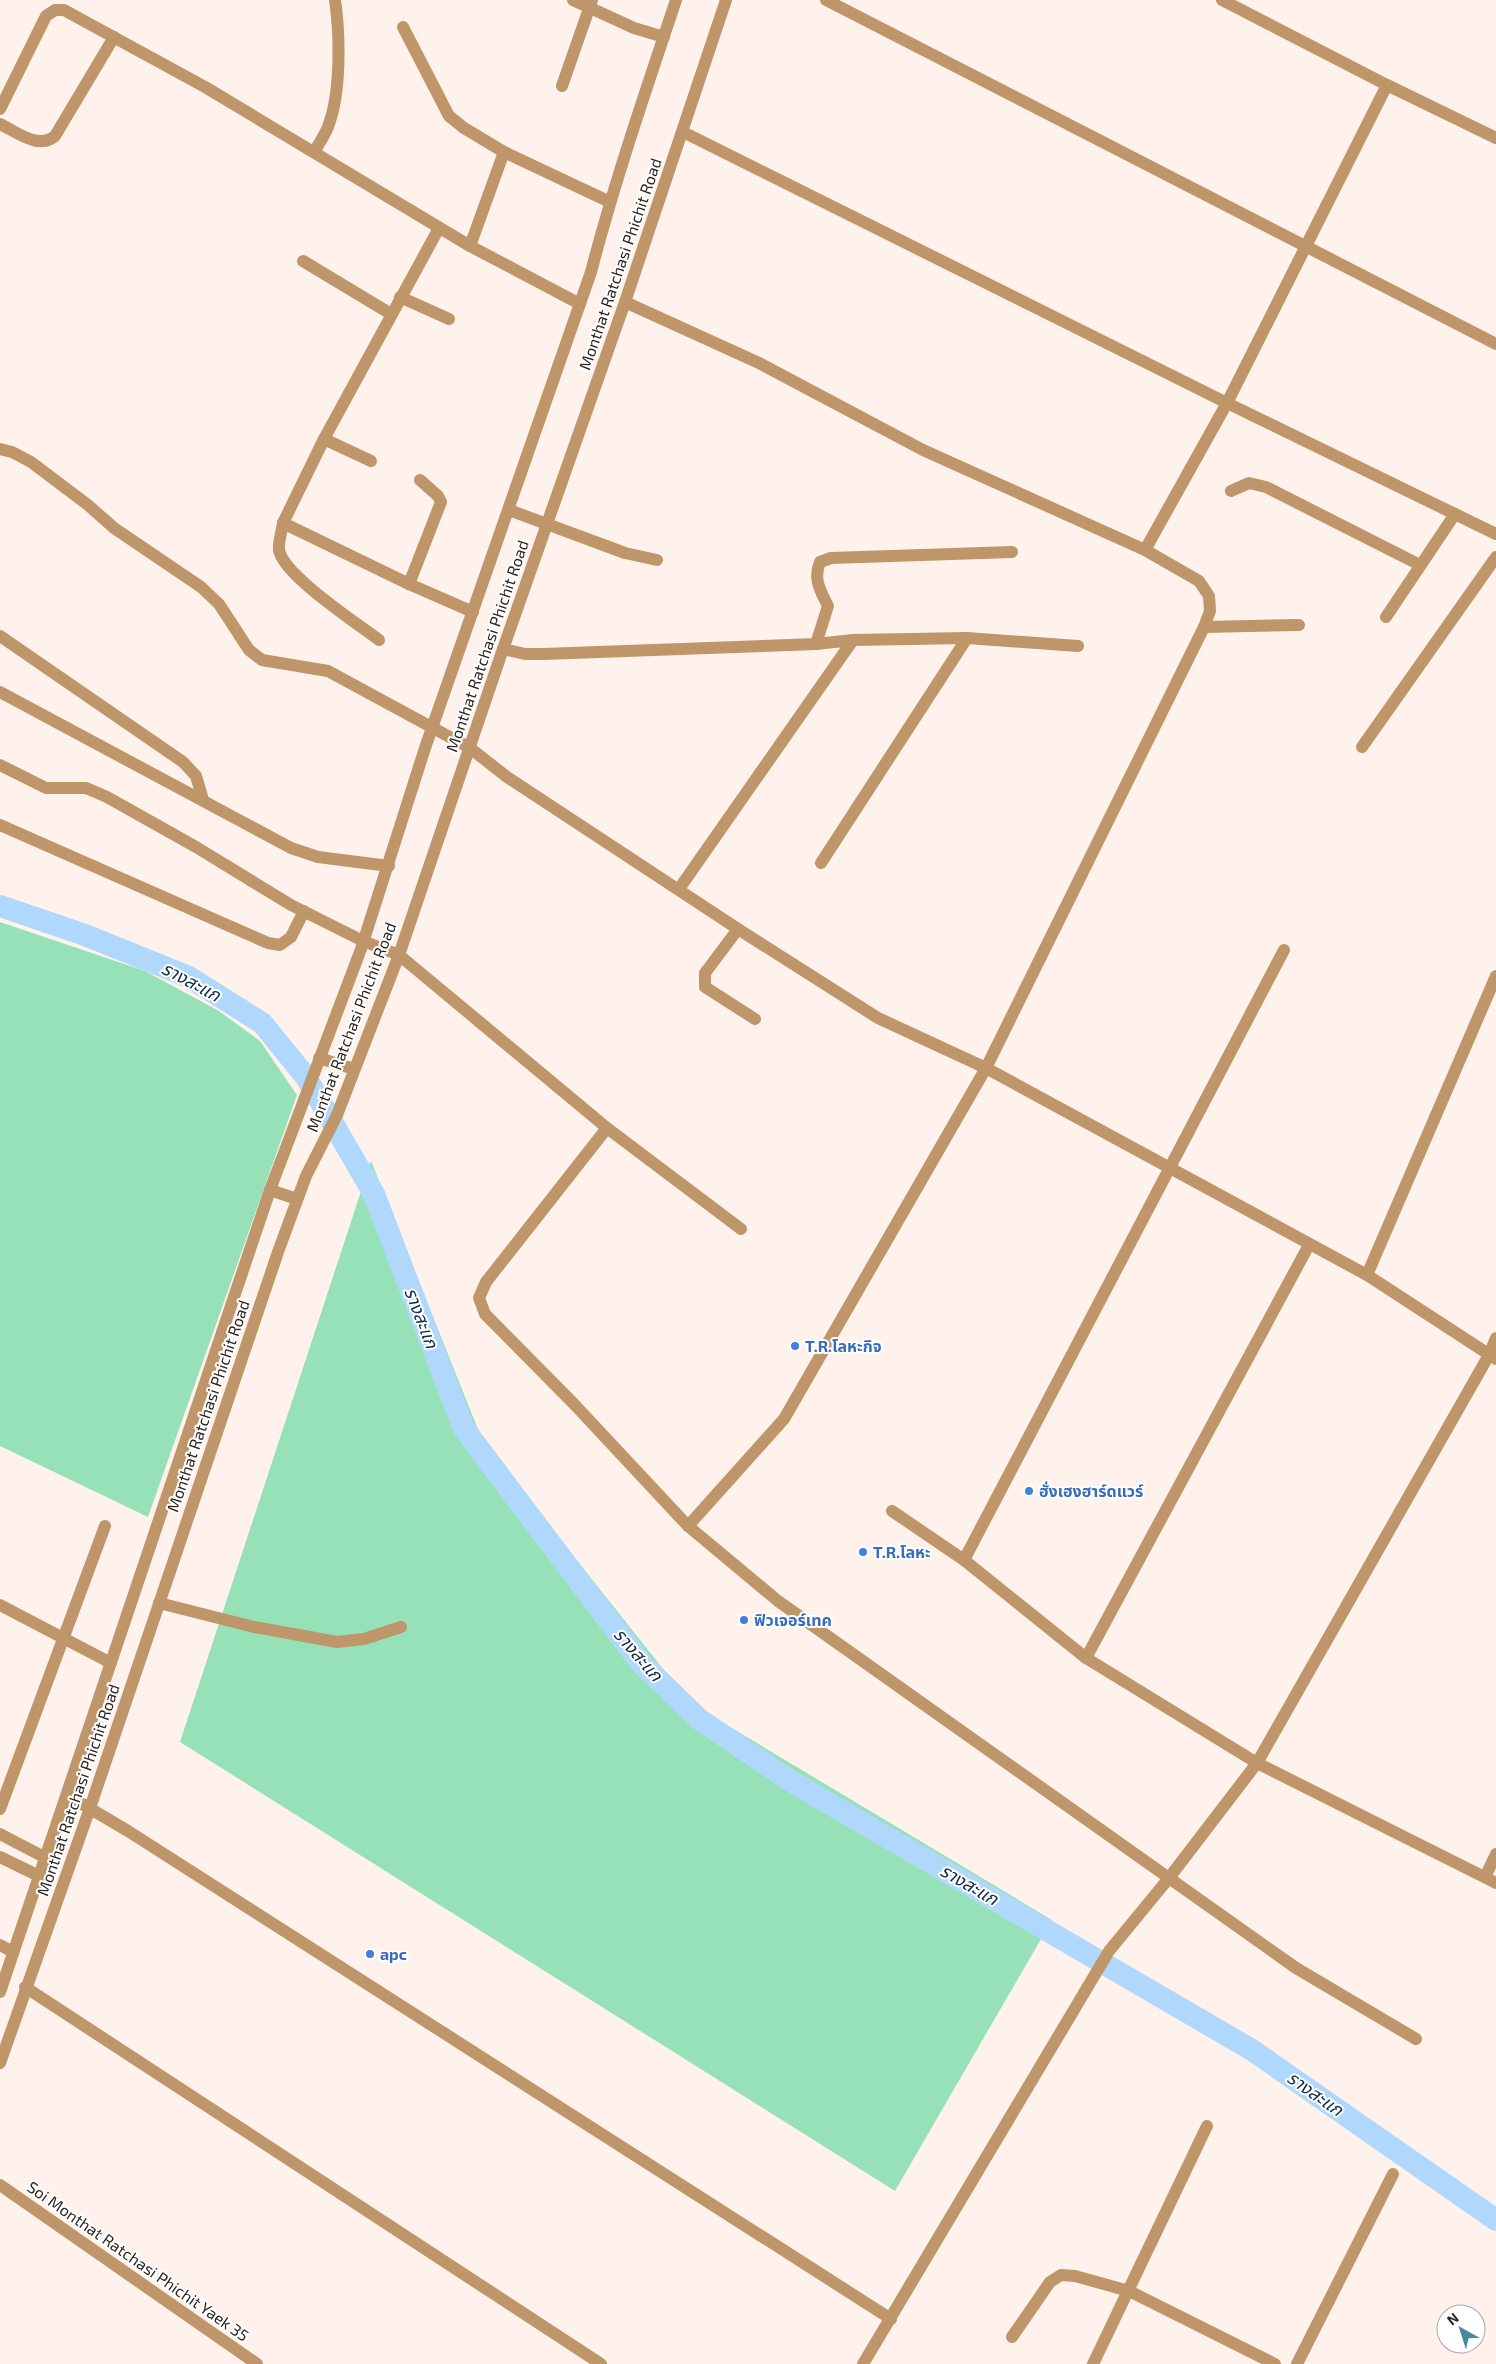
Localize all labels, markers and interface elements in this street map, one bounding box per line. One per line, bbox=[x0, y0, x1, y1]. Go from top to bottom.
street label: Monthat Ratchasi Phichit Road bbox=[574, 155, 665, 372]
street label: Monthat Ratchasi Phichit Road bbox=[441, 537, 532, 754]
street label: Monthat Ratchasi Phichit Road bbox=[302, 919, 399, 1134]
water label: รางสะแก bbox=[158, 957, 226, 1006]
water label: รางสะแก bbox=[400, 1284, 444, 1352]
street label: Monthat Ratchasi Phichit Road bbox=[162, 1297, 253, 1514]
place label: T.R.โลหะกิจ bbox=[805, 1336, 882, 1355]
marker: T.R.โลหะกิจ bbox=[789, 1340, 801, 1352]
place label: ฮั่งเฮงฮาร์ดแวร์ bbox=[1039, 1481, 1144, 1500]
marker: ฮั่งเฮงฮาร์ดแวร์ bbox=[1023, 1485, 1035, 1497]
place label: T.R.โลหะ bbox=[873, 1542, 931, 1561]
marker: T.R.โลหะ bbox=[857, 1546, 869, 1558]
place label: ฟิวเจอร์เทค bbox=[754, 1610, 832, 1629]
marker: ฟิวเจอร์เทค bbox=[738, 1614, 750, 1626]
water label: รางสะแก bbox=[610, 1623, 669, 1686]
street label: Monthat Ratchasi Phichit Road bbox=[32, 1681, 123, 1898]
water label: รางสะแก bbox=[937, 1859, 1003, 1910]
place label: apc bbox=[380, 1944, 407, 1963]
marker: apc bbox=[364, 1948, 376, 1960]
water label: รางสะแก bbox=[1283, 2066, 1349, 2121]
street label: Soi Monthat Ratchasi Phichit Yaek 35 bbox=[24, 2177, 253, 2345]
north arrow bbox=[1436, 2304, 1486, 2354]
text: N bbox=[1443, 2309, 1462, 2328]

